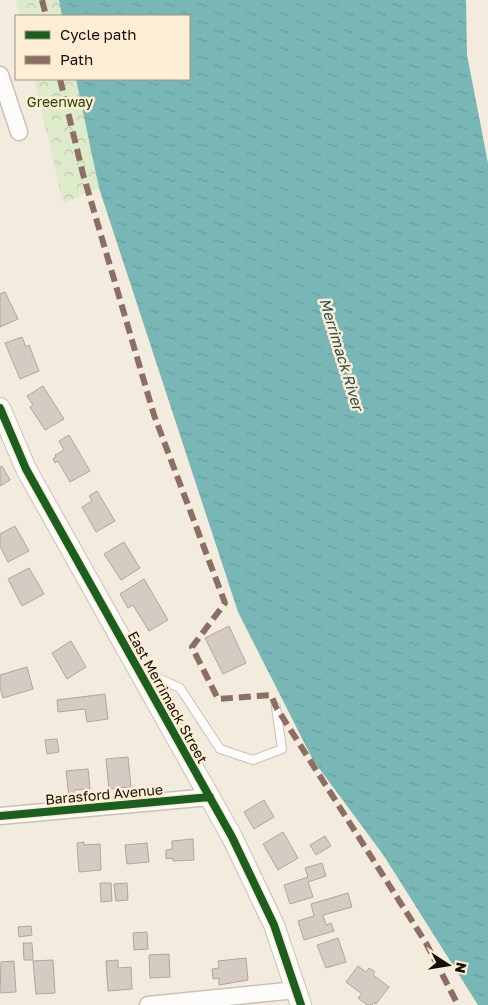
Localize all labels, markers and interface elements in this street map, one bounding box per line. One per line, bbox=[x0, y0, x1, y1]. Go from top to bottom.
legend bbox=[15, 15, 190, 80]
text: Cycle path bbox=[60, 25, 136, 43]
text: Path bbox=[60, 50, 93, 68]
park label: Greenway bbox=[27, 93, 93, 110]
water label: Merrimack River bbox=[316, 296, 368, 414]
street label: East Merrimack Street bbox=[125, 628, 211, 766]
street label: Barasford Avenue bbox=[44, 780, 164, 808]
north arrow bbox=[423, 940, 473, 990]
text: N bbox=[452, 961, 471, 975]

